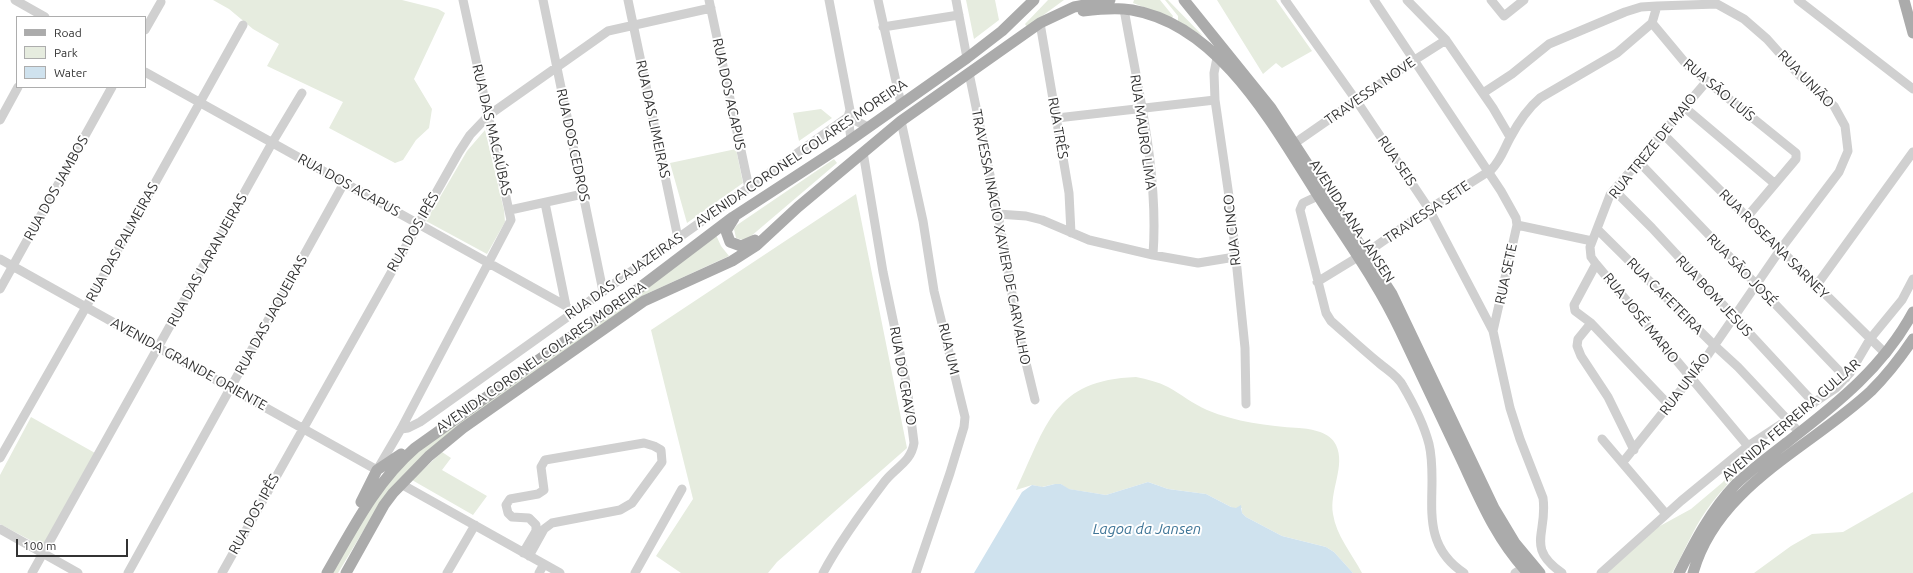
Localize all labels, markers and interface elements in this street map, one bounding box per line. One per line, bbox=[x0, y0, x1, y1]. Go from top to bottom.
legend bbox=[16, 16, 146, 88]
text: Road bbox=[54, 26, 82, 39]
street label: RUA DOS ACAPUS bbox=[709, 36, 749, 152]
text: Park bbox=[54, 46, 78, 59]
street label: RUA UNIÃO bbox=[1774, 47, 1838, 111]
street label: TRAVESSA NOVE bbox=[1322, 54, 1418, 128]
street label: RUA SÃO LUÍS bbox=[1680, 55, 1758, 125]
street label: RUA DAS LIMEIRAS bbox=[632, 58, 674, 180]
street label: RUA DAS MACAÚBAS bbox=[469, 63, 515, 197]
text: Water bbox=[54, 66, 87, 79]
street label: RUA MAURO LIMA bbox=[1127, 73, 1159, 191]
street label: AVENIDA CORONEL COLARES MOREIRA bbox=[692, 76, 910, 230]
street label: RUA DOS CEDROS bbox=[553, 87, 593, 203]
street label: RUA TREZE DE MAIO bbox=[1605, 90, 1701, 202]
street label: RUA TRÊS bbox=[1044, 96, 1072, 160]
street label: TRAVESSA INACIO XAVIER DE CARVALHO bbox=[968, 108, 1034, 366]
street label: RUA DOS JAMBOS bbox=[20, 133, 92, 243]
street label: RUA SEIS bbox=[1374, 133, 1420, 189]
street label: RUA DOS ACAPUS bbox=[295, 150, 403, 220]
street label: AVENIDA ANA JANSEN bbox=[1306, 156, 1398, 286]
street label: TRAVESSA SETE bbox=[1381, 177, 1473, 247]
street label: RUA DAS PALMEIRAS bbox=[82, 180, 162, 304]
street label: RUA ROSEANA SARNEY bbox=[1716, 186, 1832, 302]
street label: RUA DOS IPÊS bbox=[383, 189, 443, 275]
street label: RUA DAS LARANJEIRAS bbox=[164, 191, 250, 329]
street label: RUA CINCO bbox=[1220, 193, 1244, 267]
street label: RUA DAS CAJAZEIRAS bbox=[562, 229, 686, 323]
street label: RUA SÃO JOSÉ bbox=[1703, 230, 1781, 310]
street label: RUA SETE bbox=[1491, 242, 1521, 306]
street label: RUA DAS JAQUEIRAS bbox=[231, 252, 311, 378]
street label: RUA BOM JESUS bbox=[1672, 252, 1756, 340]
street label: RUA CAFETEIRA bbox=[1623, 254, 1707, 338]
street label: RUA JOSÉ MARIO bbox=[1599, 270, 1683, 366]
street label: AVENIDA CORONEL COLARES MOREIRA bbox=[433, 278, 649, 436]
street label: AVENIDA GRANDE ORIENTE bbox=[108, 314, 270, 414]
street label: RUA UM bbox=[935, 322, 963, 376]
street label: RUA DO CRAVO bbox=[886, 325, 920, 427]
street label: RUA UNIÃO bbox=[1656, 350, 1714, 418]
street label: AVENIDA FERREIRA GULLAR bbox=[1718, 355, 1864, 485]
street label: RUA DOS IPÊS bbox=[225, 471, 283, 557]
water label: Lagoa da Jansen bbox=[1093, 520, 1201, 538]
scale bar bbox=[18, 531, 130, 557]
text: 100 m bbox=[23, 539, 56, 552]

